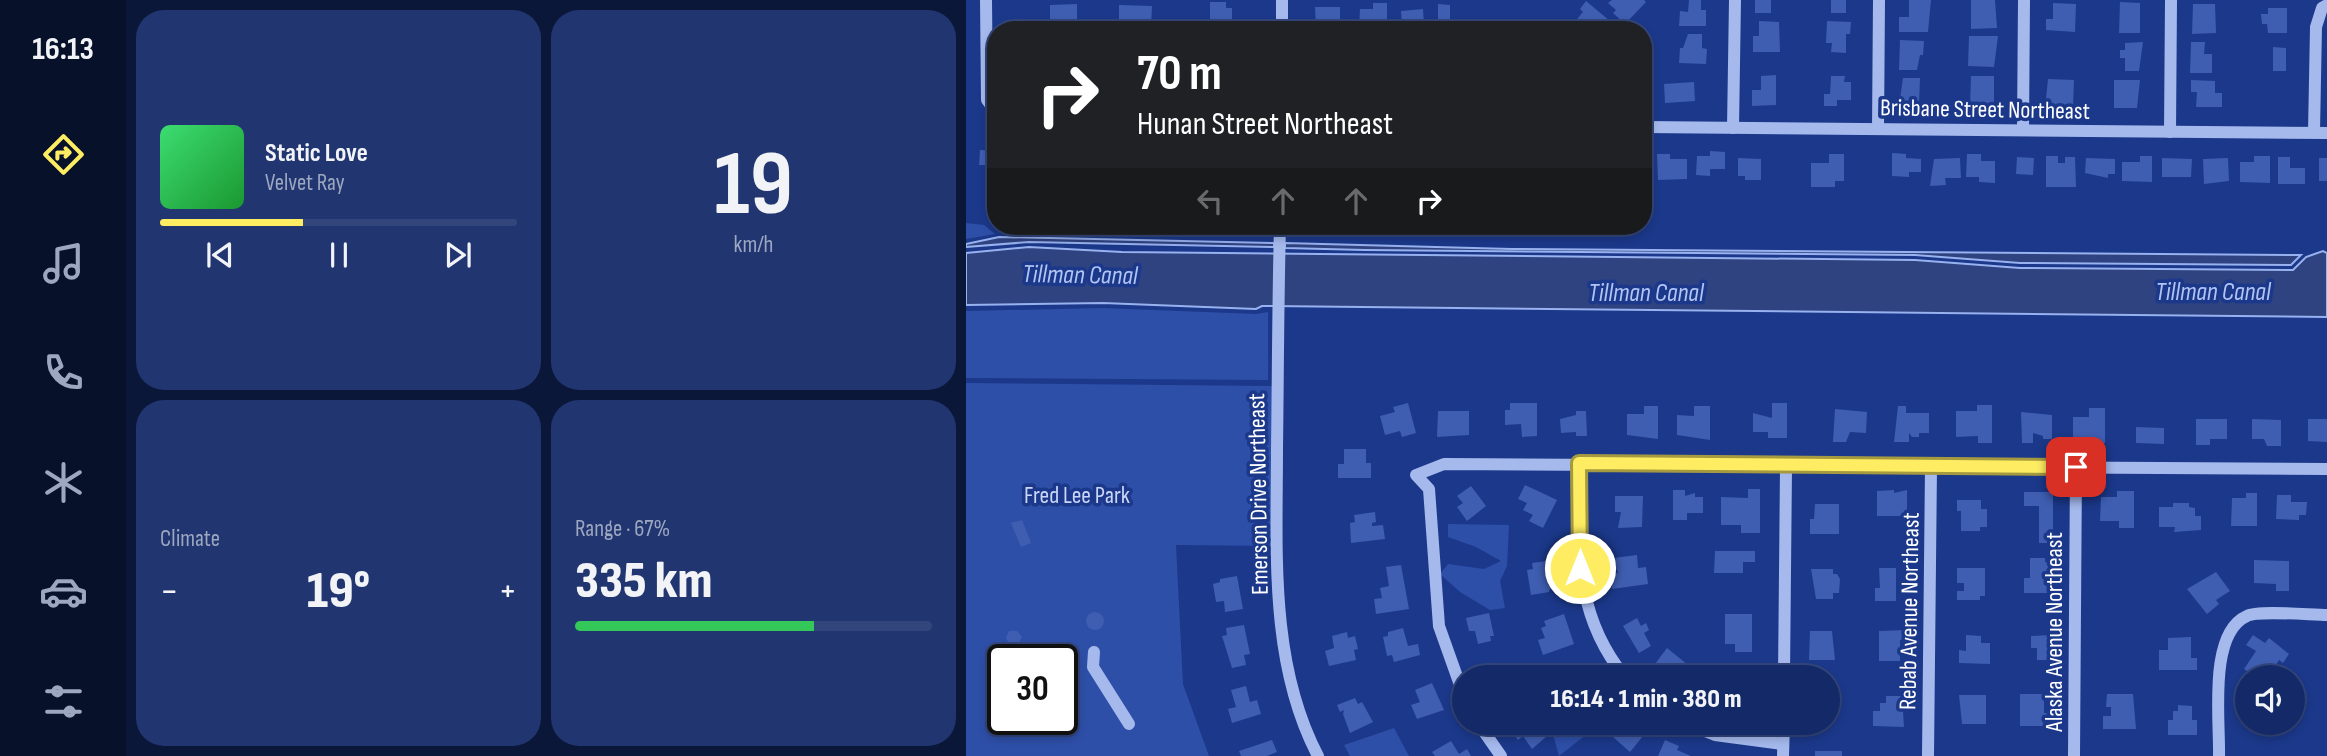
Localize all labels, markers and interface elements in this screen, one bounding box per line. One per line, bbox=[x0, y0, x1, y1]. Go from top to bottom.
text: 16:13 bbox=[32, 30, 94, 69]
text: 70 m bbox=[1137, 45, 1222, 104]
icon: right bbox=[1022, 49, 1113, 140]
street label: Brisbane Street Northeast bbox=[1880, 93, 2090, 126]
text: Hunan Street Northeast bbox=[1137, 105, 1393, 144]
icon: directions bbox=[39, 130, 88, 179]
text: 19 bbox=[714, 131, 793, 240]
text: Static Love bbox=[265, 138, 368, 169]
text: Velvet Ray bbox=[265, 169, 345, 197]
icon: left bbox=[1191, 182, 1229, 220]
icon: ahead bbox=[1264, 182, 1302, 220]
icon: ahead bbox=[1337, 182, 1375, 220]
icon: right bbox=[1410, 182, 1448, 220]
text: km/h bbox=[734, 231, 773, 259]
icon: previous bbox=[201, 236, 239, 274]
icon: pause bbox=[320, 236, 358, 274]
icon: next bbox=[439, 236, 477, 274]
icon: music bbox=[39, 239, 88, 288]
water label: Tillman Canal bbox=[1022, 259, 1139, 292]
water label: Tillman Canal bbox=[2155, 277, 2272, 308]
water label: Tillman Canal bbox=[1588, 278, 1705, 309]
icon: phone bbox=[39, 348, 88, 397]
street label: Emerson Drive Northeast bbox=[1242, 393, 1275, 595]
pin bbox=[2046, 437, 2106, 497]
icon: arrive bbox=[2057, 448, 2095, 486]
icon: climate bbox=[39, 458, 88, 507]
park label: Fred Lee Park bbox=[1024, 481, 1130, 510]
street label: Rebab Avenue Northeast bbox=[1893, 512, 1926, 710]
text: Range · 67% bbox=[575, 515, 670, 543]
text: Climate bbox=[160, 525, 220, 553]
position arrow bbox=[1543, 531, 1617, 605]
street label: Alaska Avenue Northeast bbox=[2040, 532, 2069, 733]
text: 335 km bbox=[575, 550, 713, 613]
text: 19° bbox=[307, 560, 370, 623]
icon: car bbox=[39, 567, 88, 616]
text: − bbox=[160, 569, 179, 614]
text: + bbox=[498, 569, 517, 614]
speed limit sign: 30 bbox=[987, 644, 1078, 735]
map controls bbox=[2235, 665, 2305, 735]
button: sound bbox=[2235, 665, 2305, 735]
icon: filters bbox=[39, 677, 88, 726]
text: 16:14 · 1 min · 380 m bbox=[1551, 684, 1741, 715]

